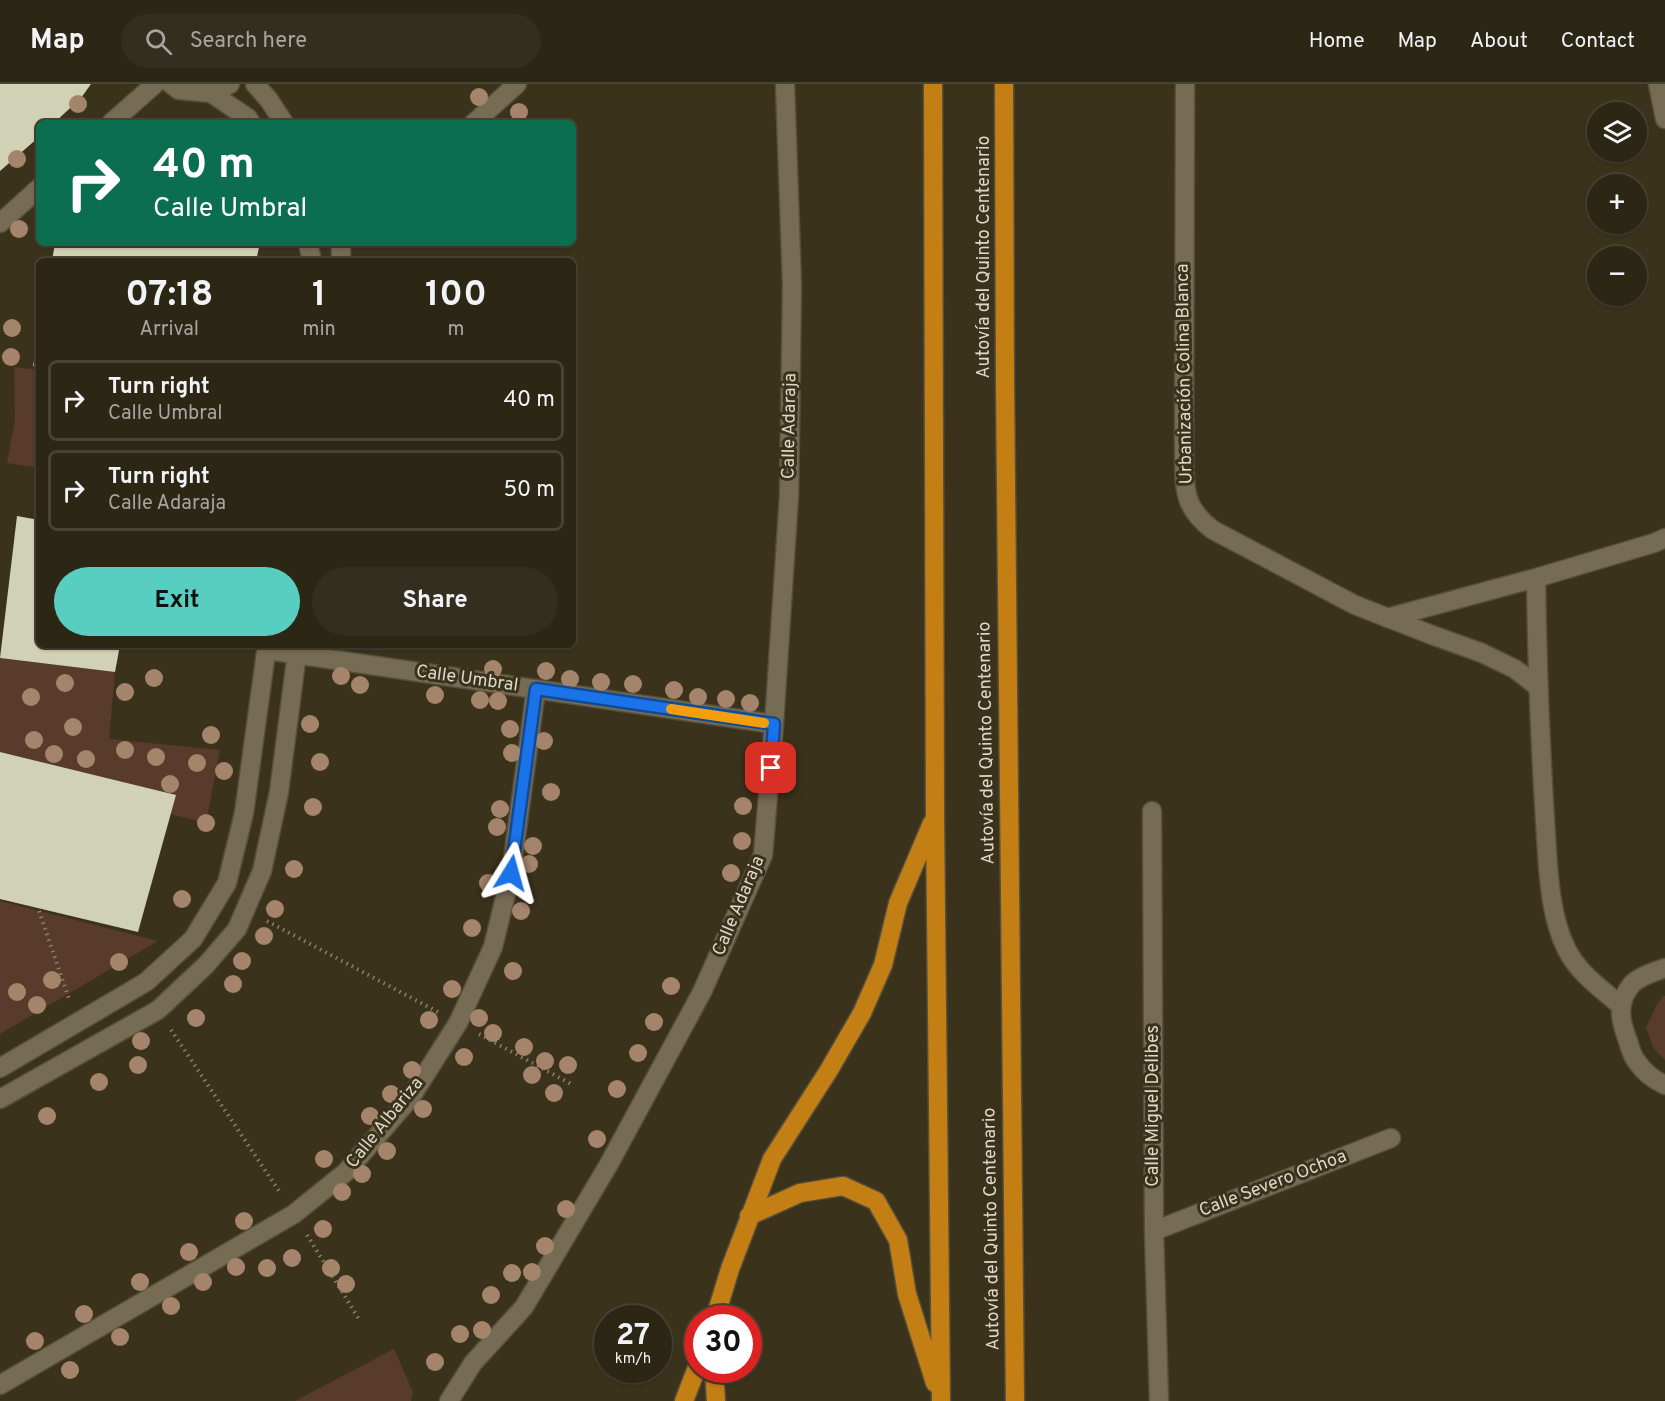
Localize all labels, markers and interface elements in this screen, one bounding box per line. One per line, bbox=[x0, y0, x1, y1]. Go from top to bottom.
search box bbox=[121, 14, 541, 68]
text: Map bbox=[30, 23, 85, 59]
icon: search bbox=[142, 25, 175, 58]
text: Search here bbox=[190, 28, 307, 55]
text: Home bbox=[1309, 28, 1365, 55]
text: Map bbox=[1398, 28, 1437, 55]
text: About bbox=[1470, 28, 1528, 55]
text: Contact bbox=[1561, 28, 1635, 55]
map controls bbox=[1587, 102, 1647, 306]
button: layers bbox=[1587, 102, 1647, 162]
street label: Autovía del Quinto Centenario bbox=[973, 135, 996, 379]
text: 40 m bbox=[153, 140, 255, 193]
icon: right bbox=[54, 144, 132, 222]
button: + bbox=[1587, 174, 1647, 234]
text: Calle Umbral bbox=[153, 192, 307, 226]
button: − bbox=[1587, 246, 1647, 306]
street label: Urbanización Colina Blanca bbox=[1172, 263, 1198, 485]
text: 07:18 bbox=[125, 273, 213, 319]
text: 1 bbox=[312, 273, 326, 319]
text: 100 bbox=[425, 273, 487, 319]
text: Arrival bbox=[139, 317, 199, 343]
text: min bbox=[303, 317, 336, 343]
text: m bbox=[447, 317, 464, 343]
street label: Calle Adaraja bbox=[778, 373, 802, 479]
text: Turn right bbox=[108, 374, 210, 401]
icon: right bbox=[57, 384, 90, 417]
text: 40 m bbox=[503, 387, 555, 414]
text: Calle Umbral bbox=[108, 401, 222, 427]
text: Turn right bbox=[108, 464, 210, 491]
icon: right bbox=[57, 474, 90, 507]
text: 50 m bbox=[503, 477, 555, 504]
text: Calle Adaraja bbox=[108, 491, 226, 517]
button: Exit bbox=[54, 567, 300, 636]
button: Share bbox=[312, 567, 558, 636]
street label: Autovía del Quinto Centenario bbox=[973, 621, 1001, 865]
street label: Calle Umbral bbox=[414, 660, 520, 698]
pin bbox=[745, 742, 796, 793]
icon: arrive bbox=[754, 751, 787, 784]
position arrow bbox=[479, 841, 543, 905]
street label: Calle Adaraja bbox=[708, 853, 770, 959]
street label: Calle Miguel Delibes bbox=[1142, 1025, 1165, 1187]
street label: Calle Albariza bbox=[341, 1073, 429, 1173]
street label: Autovía del Quinto Centenario bbox=[978, 1107, 1006, 1351]
street label: Calle Severo Ochoa bbox=[1196, 1145, 1350, 1223]
speed limit sign: 30 bbox=[684, 1305, 762, 1383]
text: 27 bbox=[616, 1318, 650, 1355]
text: km/h bbox=[615, 1350, 651, 1369]

